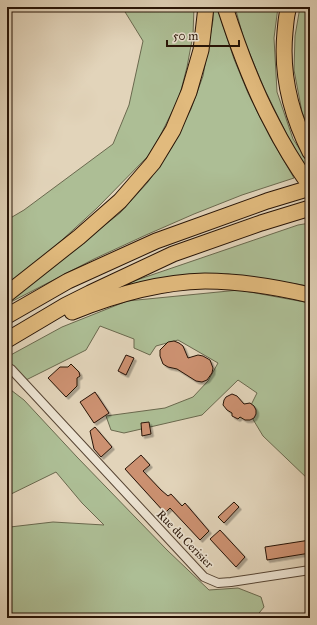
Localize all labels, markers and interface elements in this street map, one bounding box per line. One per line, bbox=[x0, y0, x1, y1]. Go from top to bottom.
scale bar bbox=[167, 22, 239, 48]
text: 50 m bbox=[173, 29, 198, 43]
street label: Rue du Cerisier bbox=[154, 507, 217, 571]

